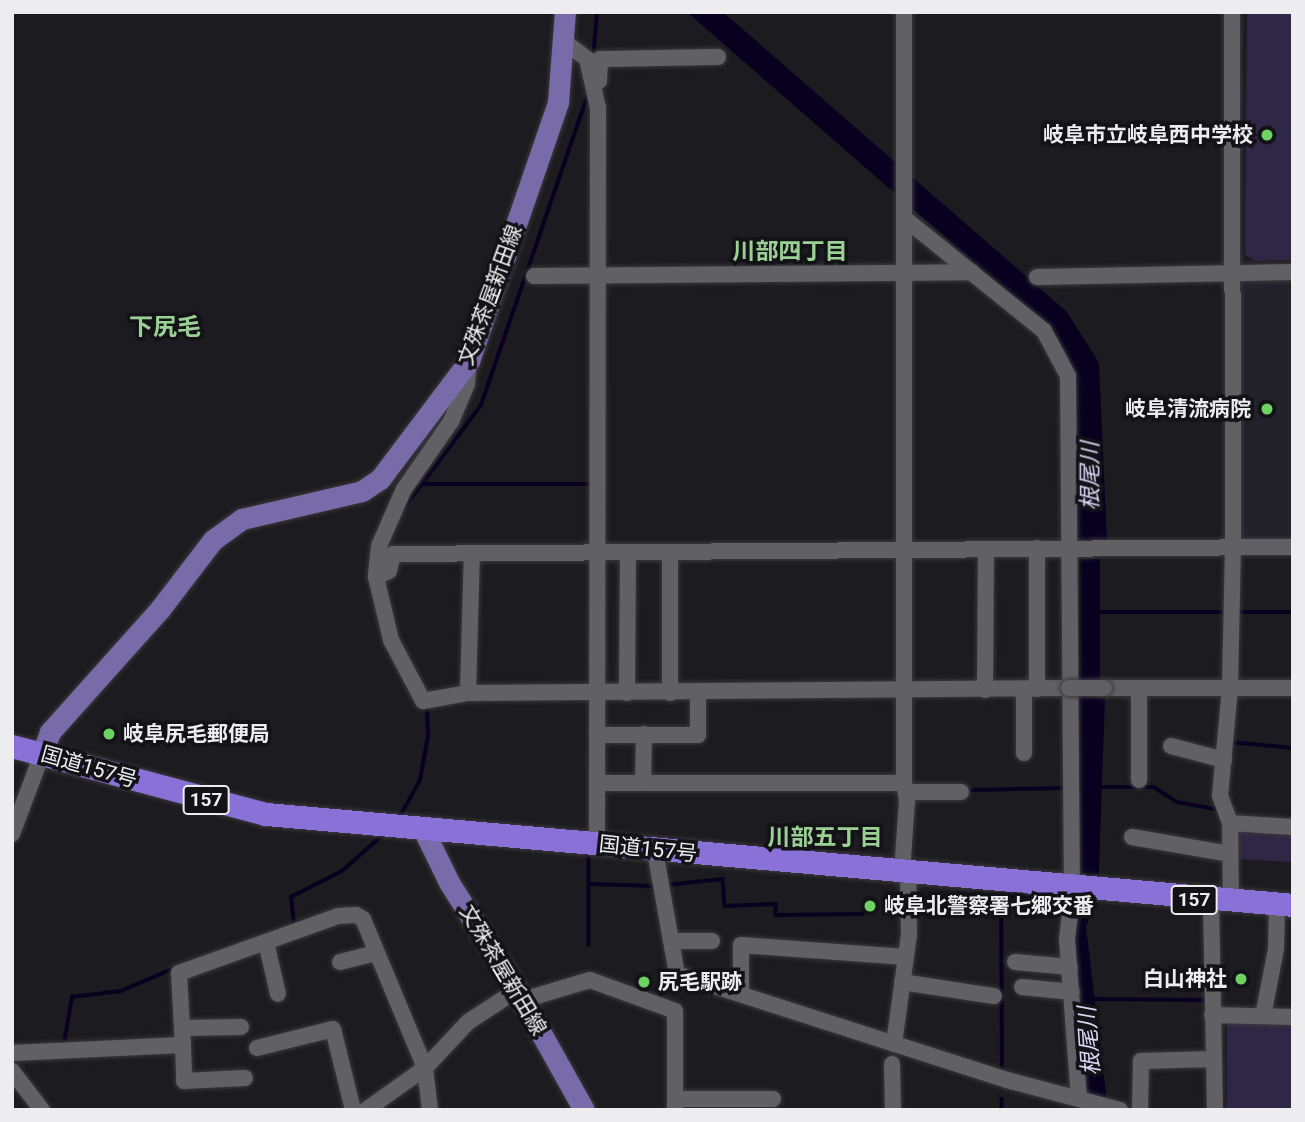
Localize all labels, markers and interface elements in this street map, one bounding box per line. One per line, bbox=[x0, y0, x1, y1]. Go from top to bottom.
place label: 岐阜市立岐阜西中学校 bbox=[1043, 122, 1253, 148]
marker: 岐阜市立岐阜西中学校 bbox=[1259, 127, 1275, 143]
street label: 文殊茶屋新田線 bbox=[453, 222, 527, 368]
district label: 川部四丁目 bbox=[733, 238, 847, 266]
district label: 下尻毛 bbox=[129, 314, 201, 342]
place label: 岐阜清流病院 bbox=[1125, 396, 1251, 422]
marker: 岐阜清流病院 bbox=[1257, 399, 1277, 419]
water label: 根尾川 bbox=[1077, 442, 1105, 510]
place label: 岐阜尻毛郵便局 bbox=[123, 721, 270, 747]
marker: 岐阜尻毛郵便局 bbox=[101, 726, 117, 742]
street label: 国道157号 bbox=[38, 741, 140, 793]
road number: 157 bbox=[182, 785, 230, 816]
district label: 川部五丁目 bbox=[768, 824, 882, 852]
street label: 国道157号 bbox=[598, 831, 698, 867]
road number: 157 bbox=[1170, 885, 1218, 916]
place label: 岐阜北警察署七郷交番 bbox=[884, 893, 1094, 919]
marker: 岐阜北警察署七郷交番 bbox=[862, 898, 878, 914]
street label: 文殊茶屋新田線 bbox=[454, 901, 552, 1039]
place label: 白山神社 bbox=[1143, 966, 1227, 992]
place label: 尻毛駅跡 bbox=[658, 969, 742, 995]
marker: 白山神社 bbox=[1233, 971, 1249, 987]
marker: 尻毛駅跡 bbox=[636, 974, 652, 990]
water label: 根尾川 bbox=[1074, 1006, 1106, 1076]

